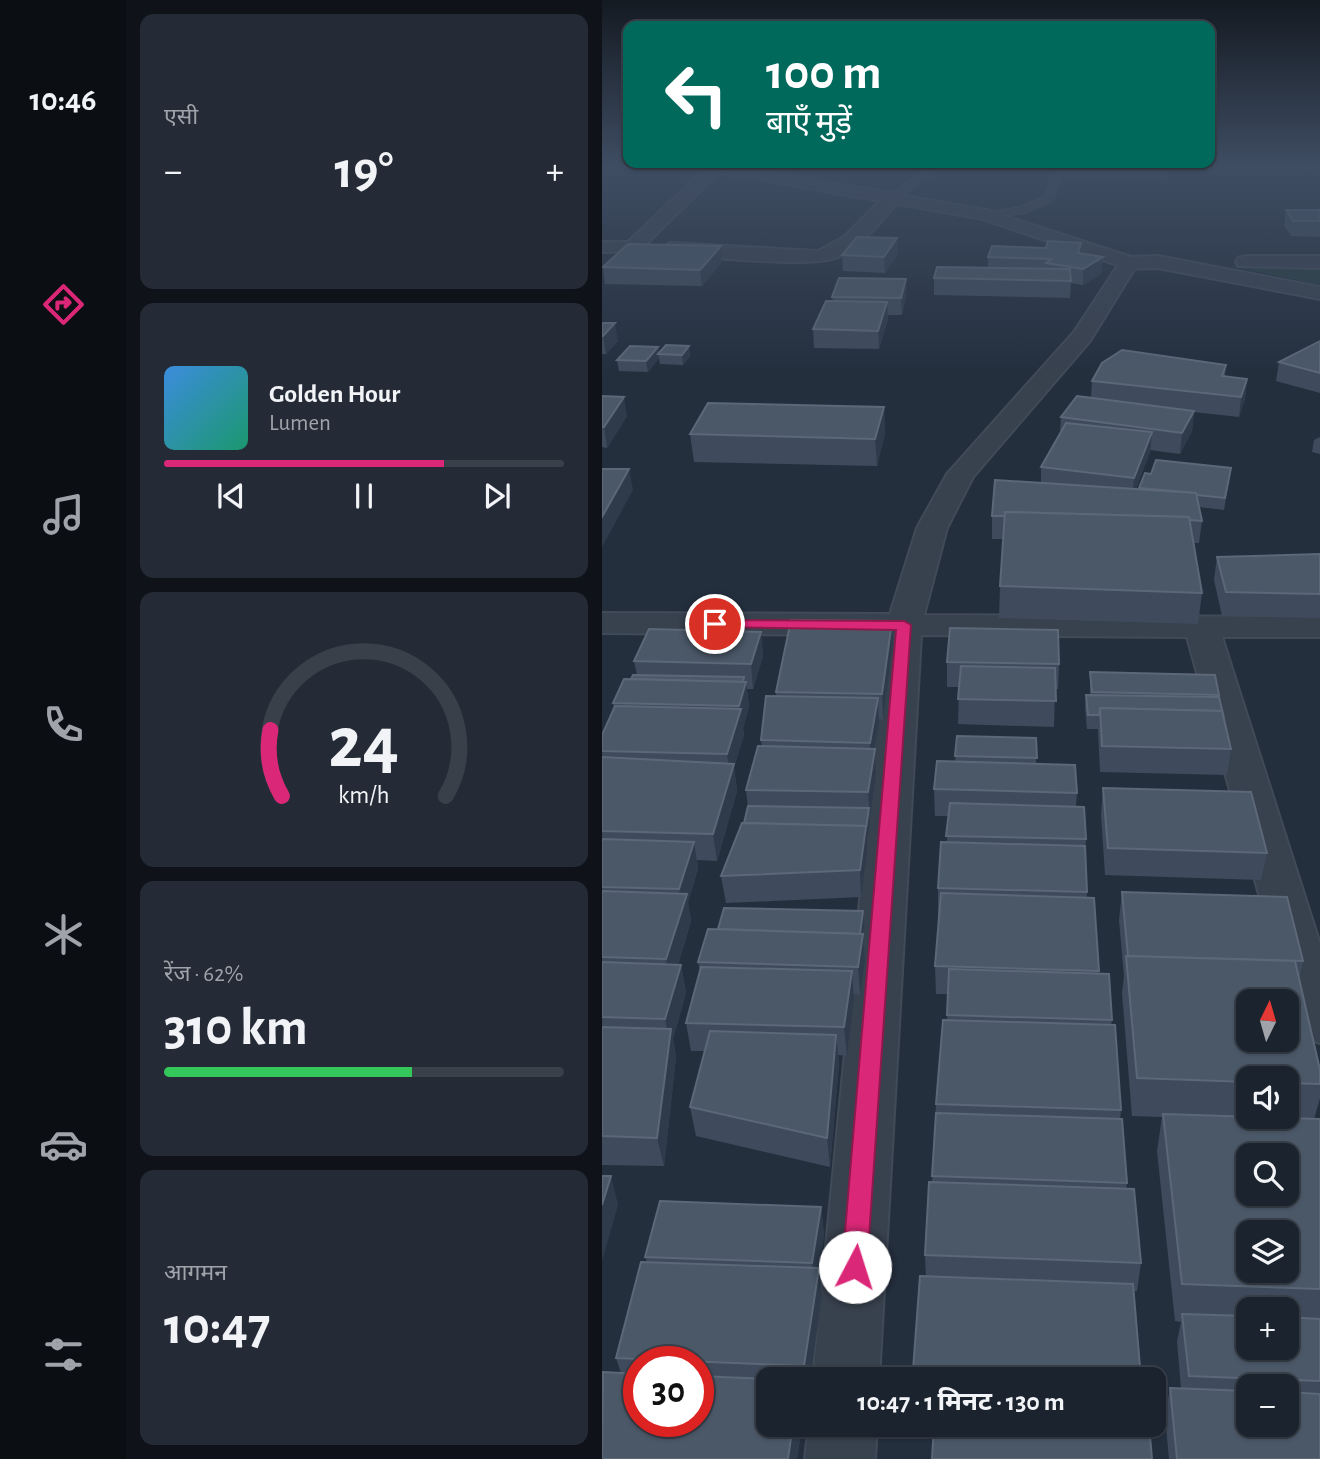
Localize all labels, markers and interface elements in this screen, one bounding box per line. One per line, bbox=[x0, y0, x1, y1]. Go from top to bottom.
icon: left bbox=[651, 49, 742, 140]
text: 100 m bbox=[766, 49, 882, 98]
text: 10:46 bbox=[29, 84, 97, 116]
text: एसी bbox=[164, 106, 198, 129]
text: बाएँ मुड़ें bbox=[766, 107, 852, 139]
text: 19° bbox=[334, 145, 394, 197]
text: − bbox=[164, 153, 182, 191]
text: + bbox=[546, 153, 564, 191]
icon: directions bbox=[39, 280, 88, 329]
text: Golden Hour bbox=[269, 381, 400, 407]
text: Lumen bbox=[269, 412, 331, 435]
icon: previous bbox=[212, 477, 250, 515]
icon: pause bbox=[345, 477, 383, 515]
icon: next bbox=[478, 477, 516, 515]
icon: music bbox=[39, 490, 88, 539]
pin bbox=[685, 594, 745, 654]
icon: arrive bbox=[696, 605, 734, 643]
icon: phone bbox=[39, 700, 88, 749]
text: 24 bbox=[329, 708, 399, 781]
text: km/h bbox=[338, 782, 390, 807]
icon: climate bbox=[39, 910, 88, 959]
text: रेंज · 62% bbox=[164, 963, 244, 986]
north arrow bbox=[1236, 989, 1298, 1052]
map controls bbox=[1236, 989, 1299, 1437]
text: 310 km bbox=[164, 1002, 308, 1054]
button: sound bbox=[1236, 1066, 1299, 1129]
icon: car bbox=[39, 1120, 88, 1169]
button: search bbox=[1236, 1143, 1299, 1206]
button: layers bbox=[1236, 1220, 1299, 1283]
position arrow bbox=[818, 1230, 892, 1304]
text: आगमन bbox=[164, 1262, 227, 1285]
button: + bbox=[1236, 1297, 1299, 1360]
text: 10:47 bbox=[164, 1301, 270, 1353]
icon: filters bbox=[39, 1330, 88, 1379]
speed limit sign: 30 bbox=[623, 1346, 714, 1437]
button: − bbox=[1236, 1374, 1299, 1437]
text: 10:47 · 1 मिनट · 130 m bbox=[857, 1389, 1065, 1415]

